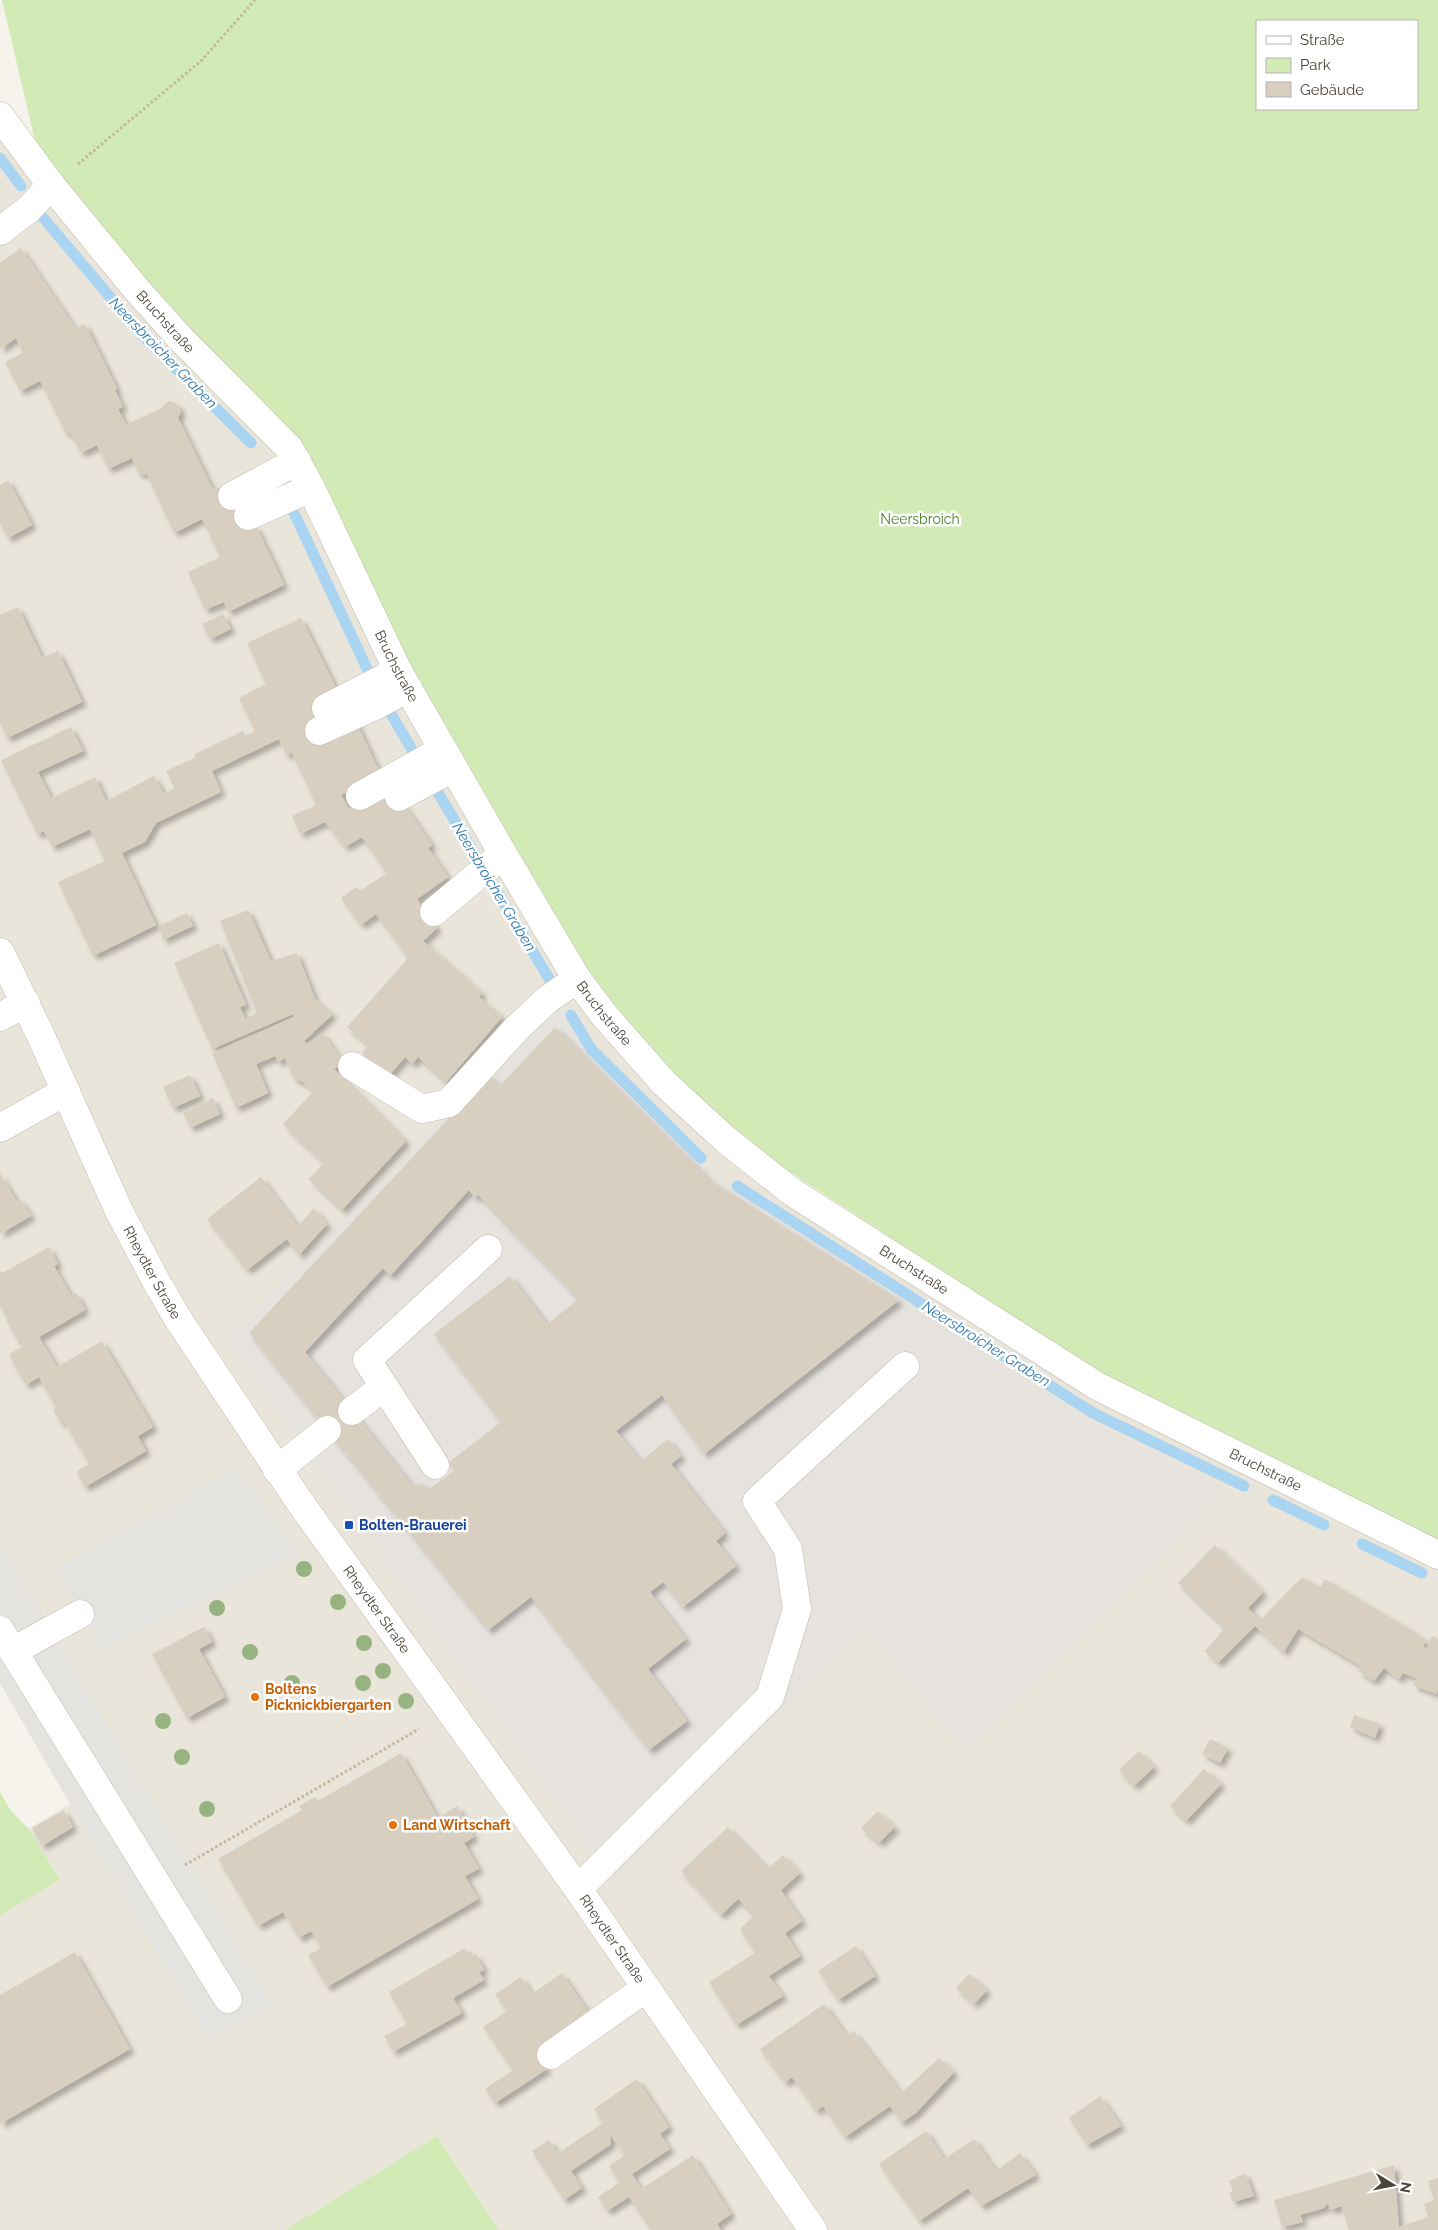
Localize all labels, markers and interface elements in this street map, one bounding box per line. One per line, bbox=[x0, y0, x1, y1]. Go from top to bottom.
legend bbox=[1256, 20, 1418, 110]
text: Straße bbox=[1300, 31, 1345, 49]
text: Park bbox=[1300, 56, 1331, 74]
text: Gebäude bbox=[1300, 81, 1364, 99]
street label: Bruchstraße bbox=[133, 287, 198, 356]
water label: Neersbroicher Graben bbox=[105, 294, 221, 412]
park label: Neersbroich bbox=[880, 511, 960, 527]
street label: Bruchstraße bbox=[372, 628, 422, 705]
water label: Neersbroicher Graben bbox=[448, 819, 540, 955]
street label: Bruchstraße bbox=[573, 978, 635, 1049]
street label: Rheydter Straße bbox=[120, 1223, 184, 1322]
street label: Bruchstraße bbox=[877, 1242, 951, 1297]
water label: Neersbroicher Graben bbox=[919, 1297, 1053, 1391]
street label: Bruchstraße bbox=[1227, 1445, 1304, 1494]
place label: Bolten-Brauerei bbox=[359, 1517, 467, 1533]
marker: Bolten-Brauerei bbox=[343, 1519, 355, 1531]
street label: Rheydter Straße bbox=[340, 1562, 414, 1656]
place label: Boltens Picknickbiergarten bbox=[265, 1681, 391, 1713]
marker: Boltens Picknickbiergarten bbox=[249, 1691, 261, 1703]
place label: Land Wirtschaft bbox=[403, 1817, 511, 1833]
marker: Land Wirtschaft bbox=[387, 1819, 399, 1831]
street label: Rheydter Straße bbox=[576, 1891, 648, 1986]
north arrow bbox=[1368, 2160, 1418, 2210]
text: N bbox=[1397, 2181, 1415, 2194]

